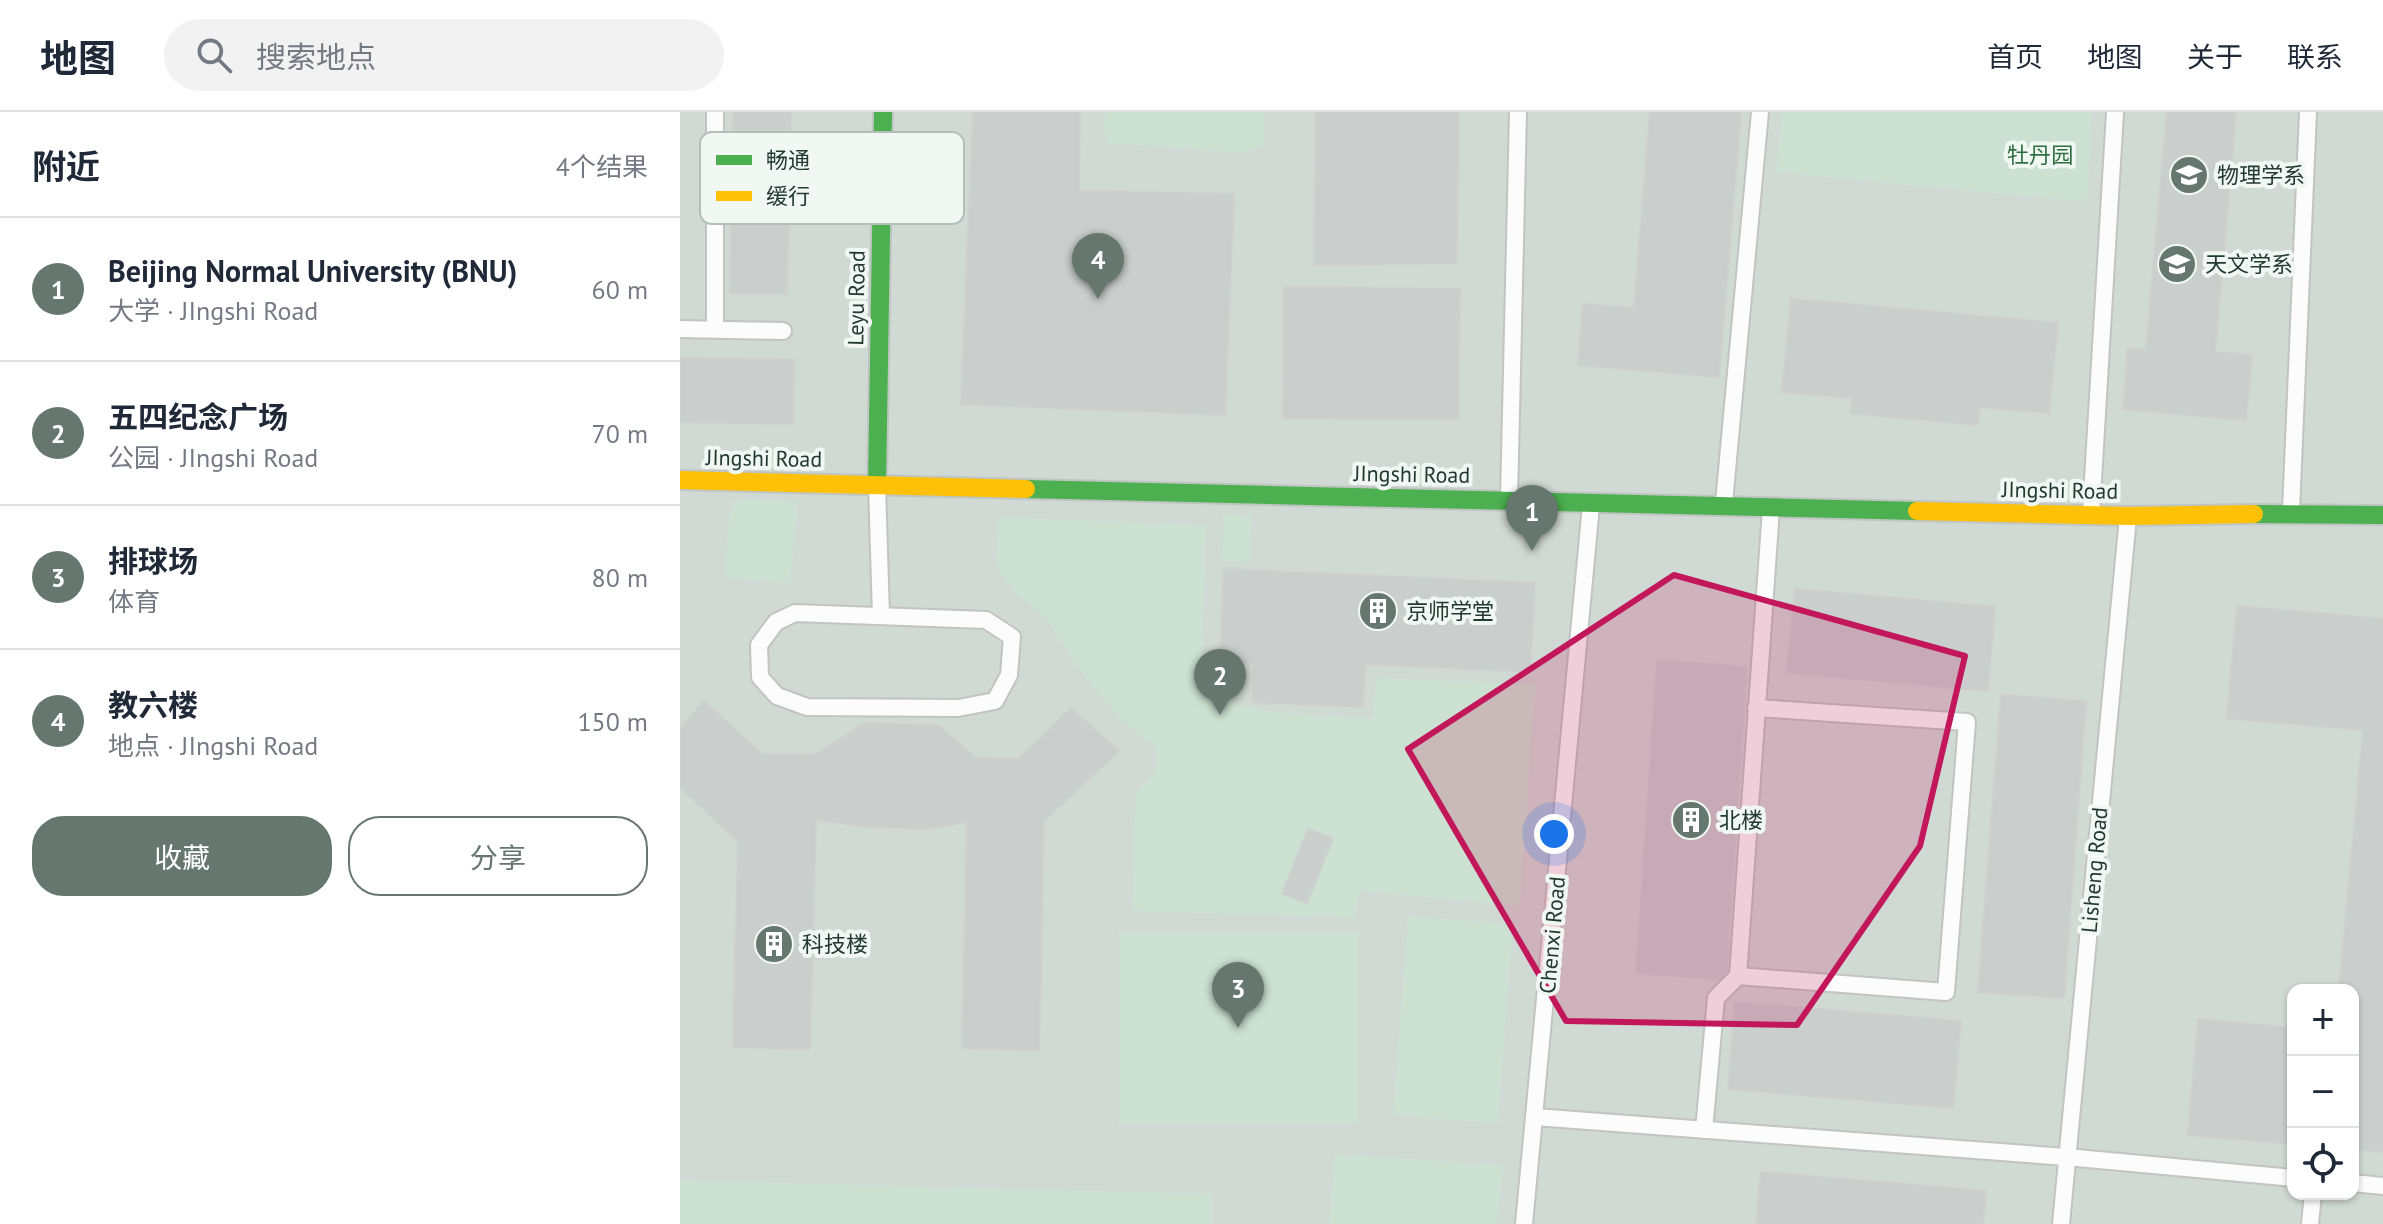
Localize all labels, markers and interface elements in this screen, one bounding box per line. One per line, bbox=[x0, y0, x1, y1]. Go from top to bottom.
search box bbox=[164, 19, 724, 91]
text: 地图 bbox=[40, 33, 116, 82]
icon: search bbox=[192, 33, 236, 77]
text: 搜索地点 bbox=[256, 37, 376, 76]
text: 首页 bbox=[1987, 38, 2043, 75]
text: 地图 bbox=[2087, 38, 2143, 75]
text: 关于 bbox=[2187, 38, 2243, 75]
text: 联系 bbox=[2287, 38, 2343, 75]
legend bbox=[700, 132, 964, 224]
park label: 牡丹园 bbox=[2007, 141, 2073, 169]
text: 附近 bbox=[32, 144, 100, 188]
text: 畅通 bbox=[766, 146, 810, 174]
text: 4个结果 bbox=[556, 150, 648, 183]
school or university icon: 物理学系 bbox=[2168, 154, 2210, 196]
place label: 物理学系 bbox=[2217, 161, 2305, 189]
text: 缓行 bbox=[766, 182, 810, 210]
pin: 4 bbox=[1072, 233, 1124, 299]
school or university icon: 天文学系 bbox=[2156, 243, 2198, 285]
street label: Leyu Road bbox=[841, 250, 871, 346]
place label: 天文学系 bbox=[2205, 250, 2293, 278]
text: Beijing Normal University (BNU) bbox=[108, 251, 517, 290]
text: 1 bbox=[51, 273, 65, 306]
text: 60 m bbox=[592, 273, 648, 306]
text: 大学 · JIngshi Road bbox=[108, 294, 318, 327]
text: 五四纪念广场 bbox=[108, 397, 288, 436]
text: 2 bbox=[51, 417, 65, 450]
text: 70 m bbox=[592, 417, 648, 450]
text: 公园 · JIngshi Road bbox=[108, 441, 318, 474]
street label: JIngshi Road bbox=[705, 443, 822, 473]
street label: JIngshi Road bbox=[1353, 459, 1470, 489]
street label: JIngshi Road bbox=[2001, 475, 2118, 505]
pin: 1 bbox=[1506, 485, 1558, 551]
text: 排球场 bbox=[108, 541, 198, 580]
text: 3 bbox=[51, 561, 65, 594]
text: 80 m bbox=[592, 561, 648, 594]
text: 体育 bbox=[108, 585, 160, 618]
building icon: 京师学堂 bbox=[1357, 590, 1399, 632]
place label: 京师学堂 bbox=[1406, 597, 1494, 625]
pin: 2 bbox=[1194, 649, 1246, 715]
text: 教六楼 bbox=[108, 685, 198, 724]
text: 4 bbox=[51, 705, 65, 738]
text: 150 m bbox=[577, 705, 648, 738]
text: 地点 · JIngshi Road bbox=[108, 729, 318, 762]
building icon: 北楼 bbox=[1670, 799, 1712, 841]
place label: 北楼 bbox=[1719, 806, 1763, 834]
street label: Lisheng Road bbox=[2075, 806, 2113, 934]
your location bbox=[1534, 814, 1574, 854]
button: 收藏 bbox=[32, 816, 332, 896]
button: 分享 bbox=[348, 816, 648, 896]
street label: Chenxi Road bbox=[1533, 875, 1571, 995]
building icon: 科技楼 bbox=[753, 923, 795, 965]
place label: 科技楼 bbox=[802, 930, 868, 958]
pin: 3 bbox=[1212, 962, 1264, 1028]
map controls bbox=[2287, 984, 2359, 1200]
button: + bbox=[2287, 984, 2359, 1056]
button: − bbox=[2287, 1056, 2359, 1128]
button: locate bbox=[2287, 1128, 2359, 1200]

